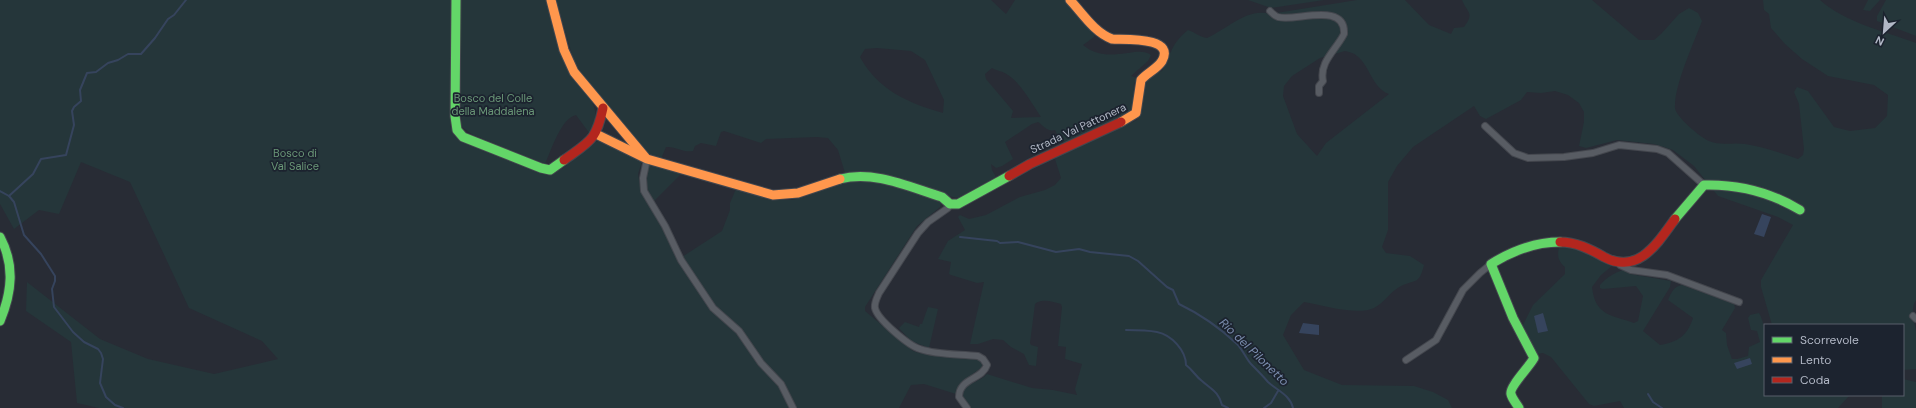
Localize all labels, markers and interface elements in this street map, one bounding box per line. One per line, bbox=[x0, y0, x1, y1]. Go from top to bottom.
north arrow bbox=[1864, 12, 1904, 52]
text: N bbox=[1873, 33, 1886, 49]
park label: Bosco del Colle della Maddalena bbox=[452, 91, 534, 118]
street label: Strada Val Pattonera bbox=[1028, 100, 1128, 156]
park label: Bosco di Val Salice bbox=[271, 146, 319, 173]
water label: Rio del Pilonetto bbox=[1216, 315, 1292, 389]
legend bbox=[1764, 324, 1904, 396]
text: Scorrevole bbox=[1800, 332, 1859, 348]
text: Lento bbox=[1800, 352, 1831, 368]
text: Coda bbox=[1800, 372, 1830, 388]

